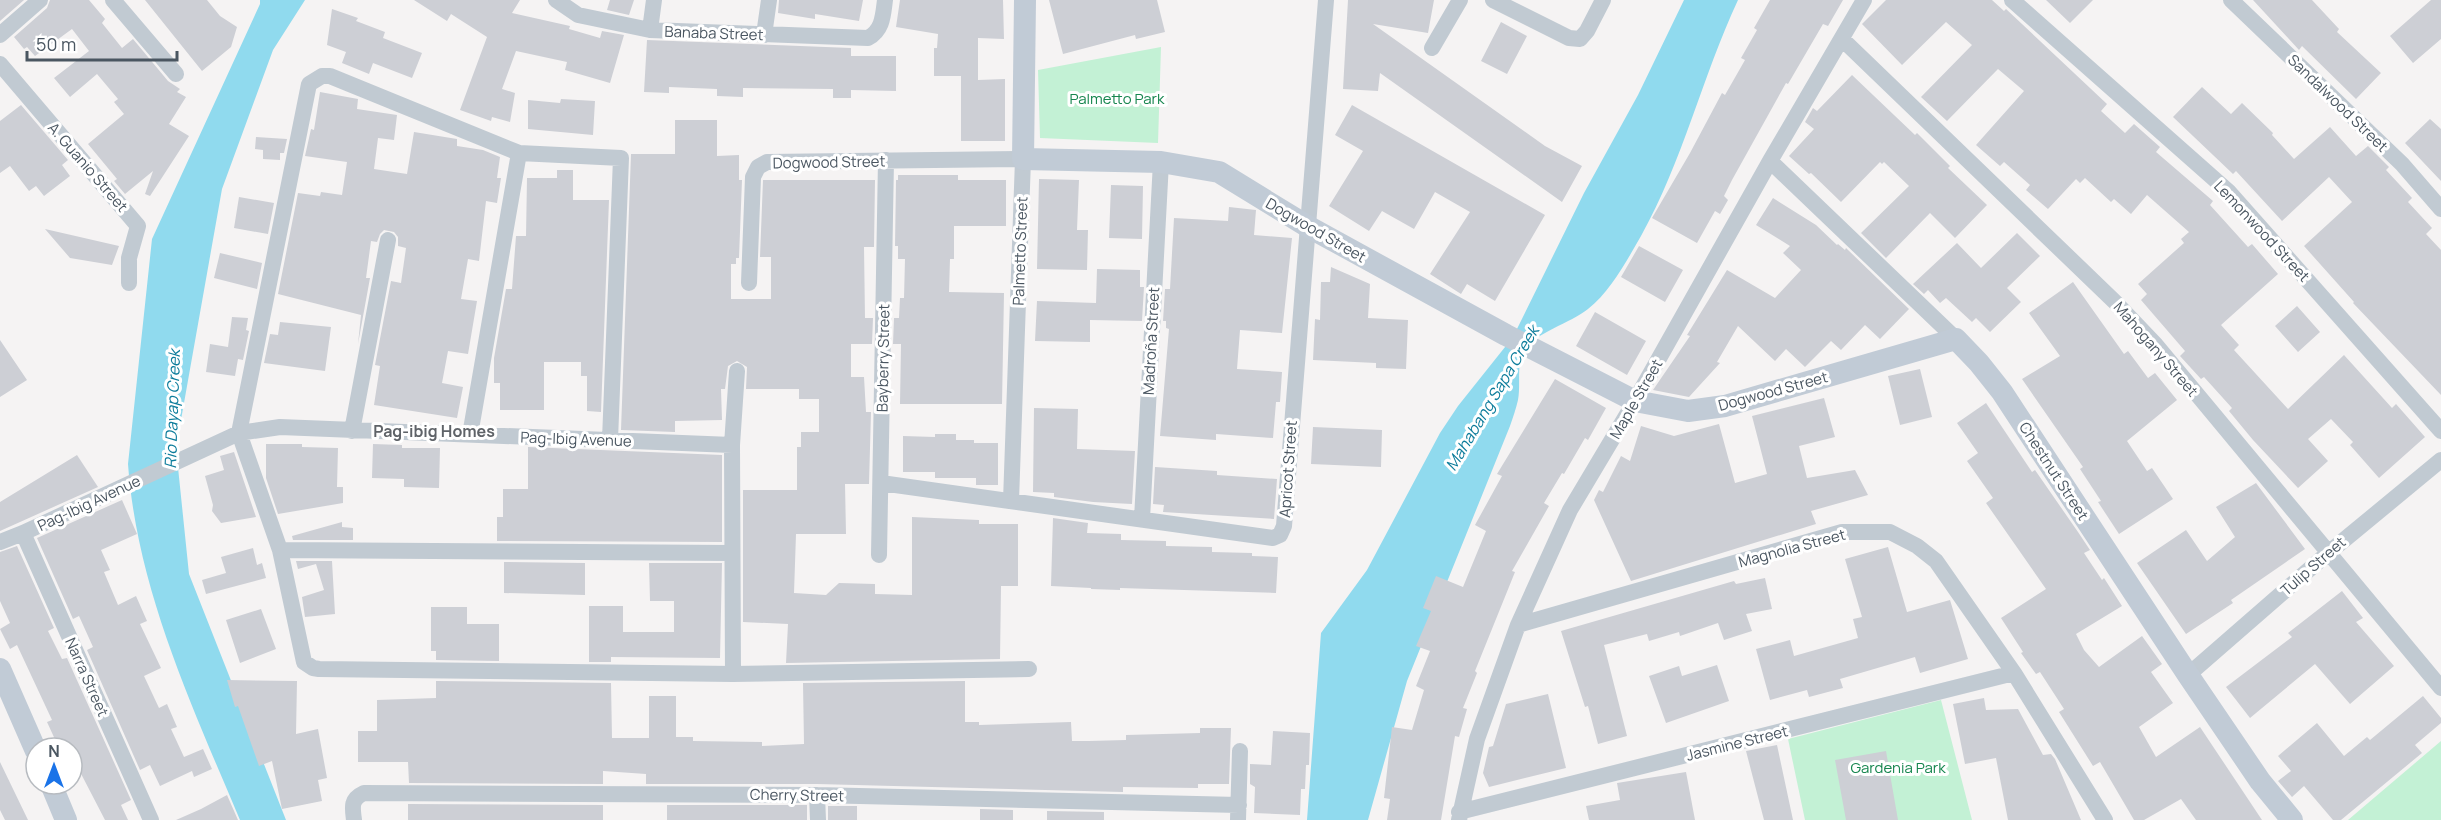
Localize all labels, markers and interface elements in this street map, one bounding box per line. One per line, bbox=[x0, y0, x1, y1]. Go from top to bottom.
street label: Banaba Street bbox=[664, 21, 764, 45]
scale bar bbox=[27, 24, 177, 62]
text: 50 m bbox=[36, 32, 76, 56]
street label: Sandalwood Street bbox=[2283, 50, 2393, 156]
park label: Palmetto Park bbox=[1070, 88, 1165, 109]
street label: A. Guanio Street bbox=[43, 118, 133, 216]
street label: Dogwood Street bbox=[772, 151, 886, 173]
street label: Lemonwood Street bbox=[2209, 176, 2315, 286]
street label: Dogwood Street bbox=[1262, 193, 1370, 267]
street label: Palmetto Street bbox=[1008, 196, 1032, 306]
street label: Madroña Street bbox=[1138, 286, 1164, 396]
street label: Mahogany Street bbox=[2109, 297, 2203, 401]
street label: Bayberry Street bbox=[872, 304, 894, 412]
water label: Mahabang Sapa Creek bbox=[1440, 320, 1545, 475]
water label: Rio Dayap Creek bbox=[159, 347, 185, 469]
street label: Maple Street bbox=[1605, 355, 1667, 443]
street label: Dogwood Street bbox=[1716, 366, 1830, 416]
street label: Chestnut Street bbox=[2014, 418, 2094, 524]
district label: Pag-ibig Homes bbox=[373, 420, 495, 442]
street label: Apricot Street bbox=[1274, 420, 1302, 518]
street label: Pag-Ibig Avenue bbox=[520, 427, 632, 451]
street label: Pag-Ibig Avenue bbox=[34, 470, 144, 536]
street label: Magnolia Street bbox=[1736, 524, 1848, 572]
street label: Tulip Street bbox=[2276, 532, 2350, 600]
street label: Narra Street bbox=[60, 634, 114, 720]
street label: Jasmine Street bbox=[1684, 720, 1790, 766]
north arrow bbox=[24, 736, 84, 796]
text: N bbox=[48, 740, 60, 762]
park label: Gardenia Park bbox=[1850, 757, 1946, 778]
street label: Cherry Street bbox=[750, 784, 844, 806]

